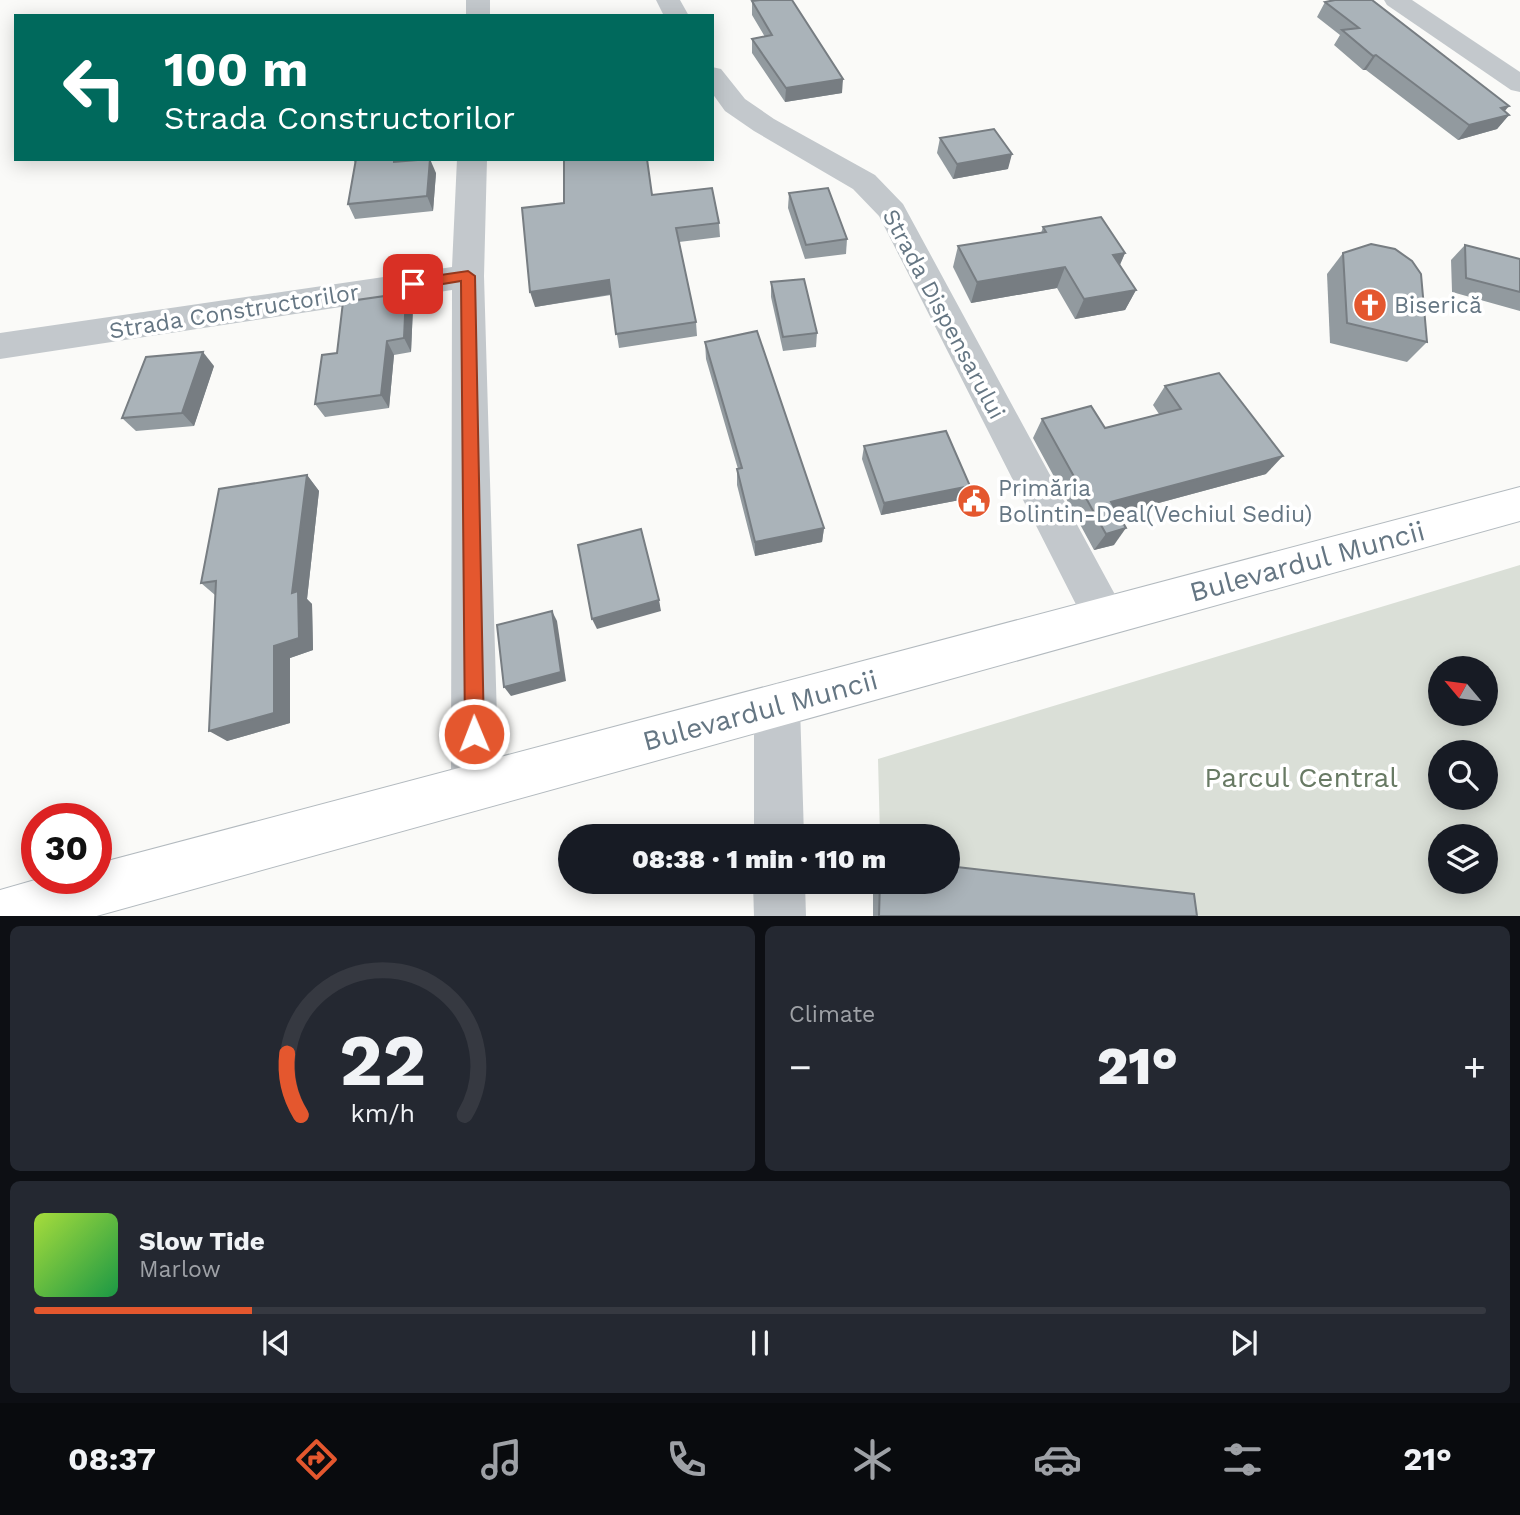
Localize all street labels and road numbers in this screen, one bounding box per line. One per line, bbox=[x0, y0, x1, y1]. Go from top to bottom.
street label: Strada Dispensarului bbox=[877, 205, 1010, 424]
street label: Strada Constructorilor bbox=[107, 278, 361, 345]
street label: Bulevardul Muncii bbox=[1186, 514, 1428, 609]
street label: Bulevardul Muncii bbox=[639, 663, 881, 758]

